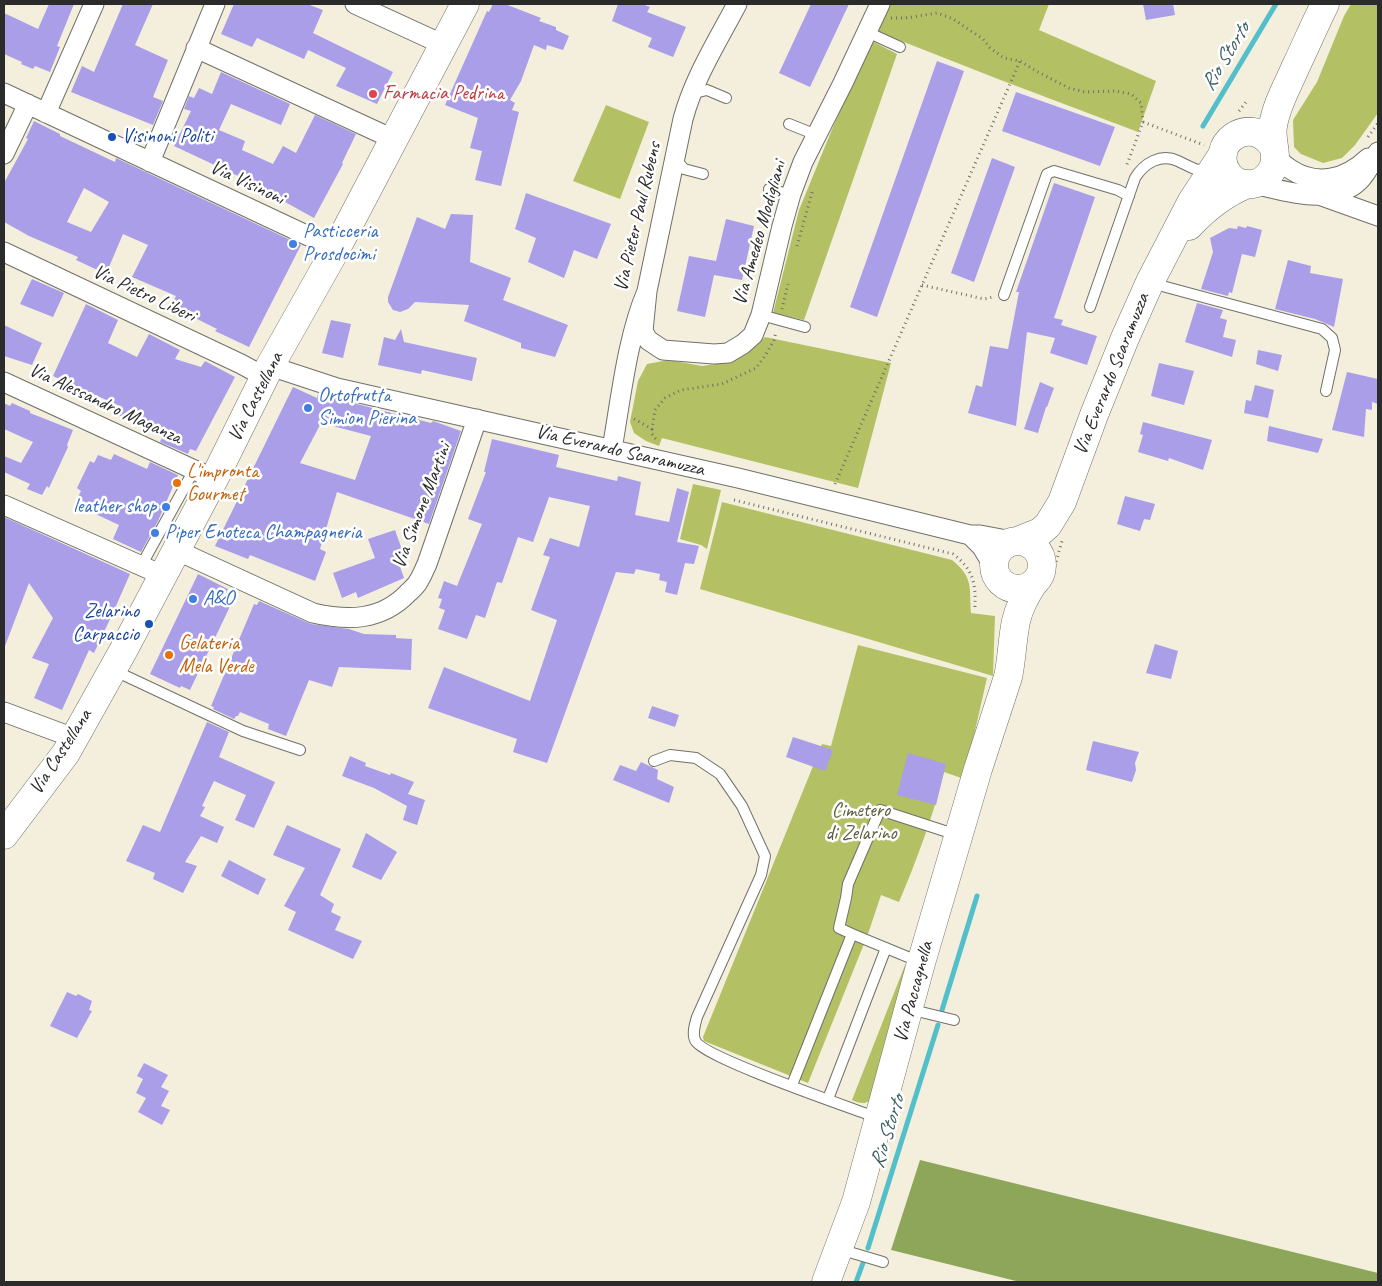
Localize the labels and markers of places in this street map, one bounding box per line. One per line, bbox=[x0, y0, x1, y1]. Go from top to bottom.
place label: Farmacia Pedrina bbox=[383, 82, 504, 106]
marker: Farmacia Pedrina bbox=[367, 88, 379, 100]
place label: Visinoni Politi bbox=[122, 125, 213, 149]
marker: Visinoni Politi bbox=[106, 131, 118, 143]
place label: Pasticceria Prosdocimi bbox=[303, 220, 377, 267]
marker: Pasticceria Prosdocimi bbox=[287, 238, 299, 250]
place label: Ortofrutta Simion Pierina bbox=[318, 384, 416, 431]
marker: Ortofrutta Simion Pierina bbox=[302, 402, 314, 414]
place label: L'impronta Gourmet bbox=[187, 460, 258, 507]
marker: L'impronta Gourmet bbox=[171, 477, 183, 489]
place label: leather shop bbox=[73, 495, 156, 519]
marker: leather shop bbox=[160, 501, 172, 513]
place label: Piper Enoteca Champagneria bbox=[165, 521, 361, 545]
marker: Piper Enoteca Champagneria bbox=[149, 527, 161, 539]
place label: A&O bbox=[203, 587, 234, 611]
marker: A&O bbox=[187, 593, 199, 605]
place label: Zelarino Carpaccio bbox=[73, 600, 139, 647]
marker: Zelarino Carpaccio bbox=[143, 618, 155, 630]
place label: Gelateria Mela Verde bbox=[179, 632, 254, 679]
marker: Gelateria Mela Verde bbox=[163, 649, 175, 661]

